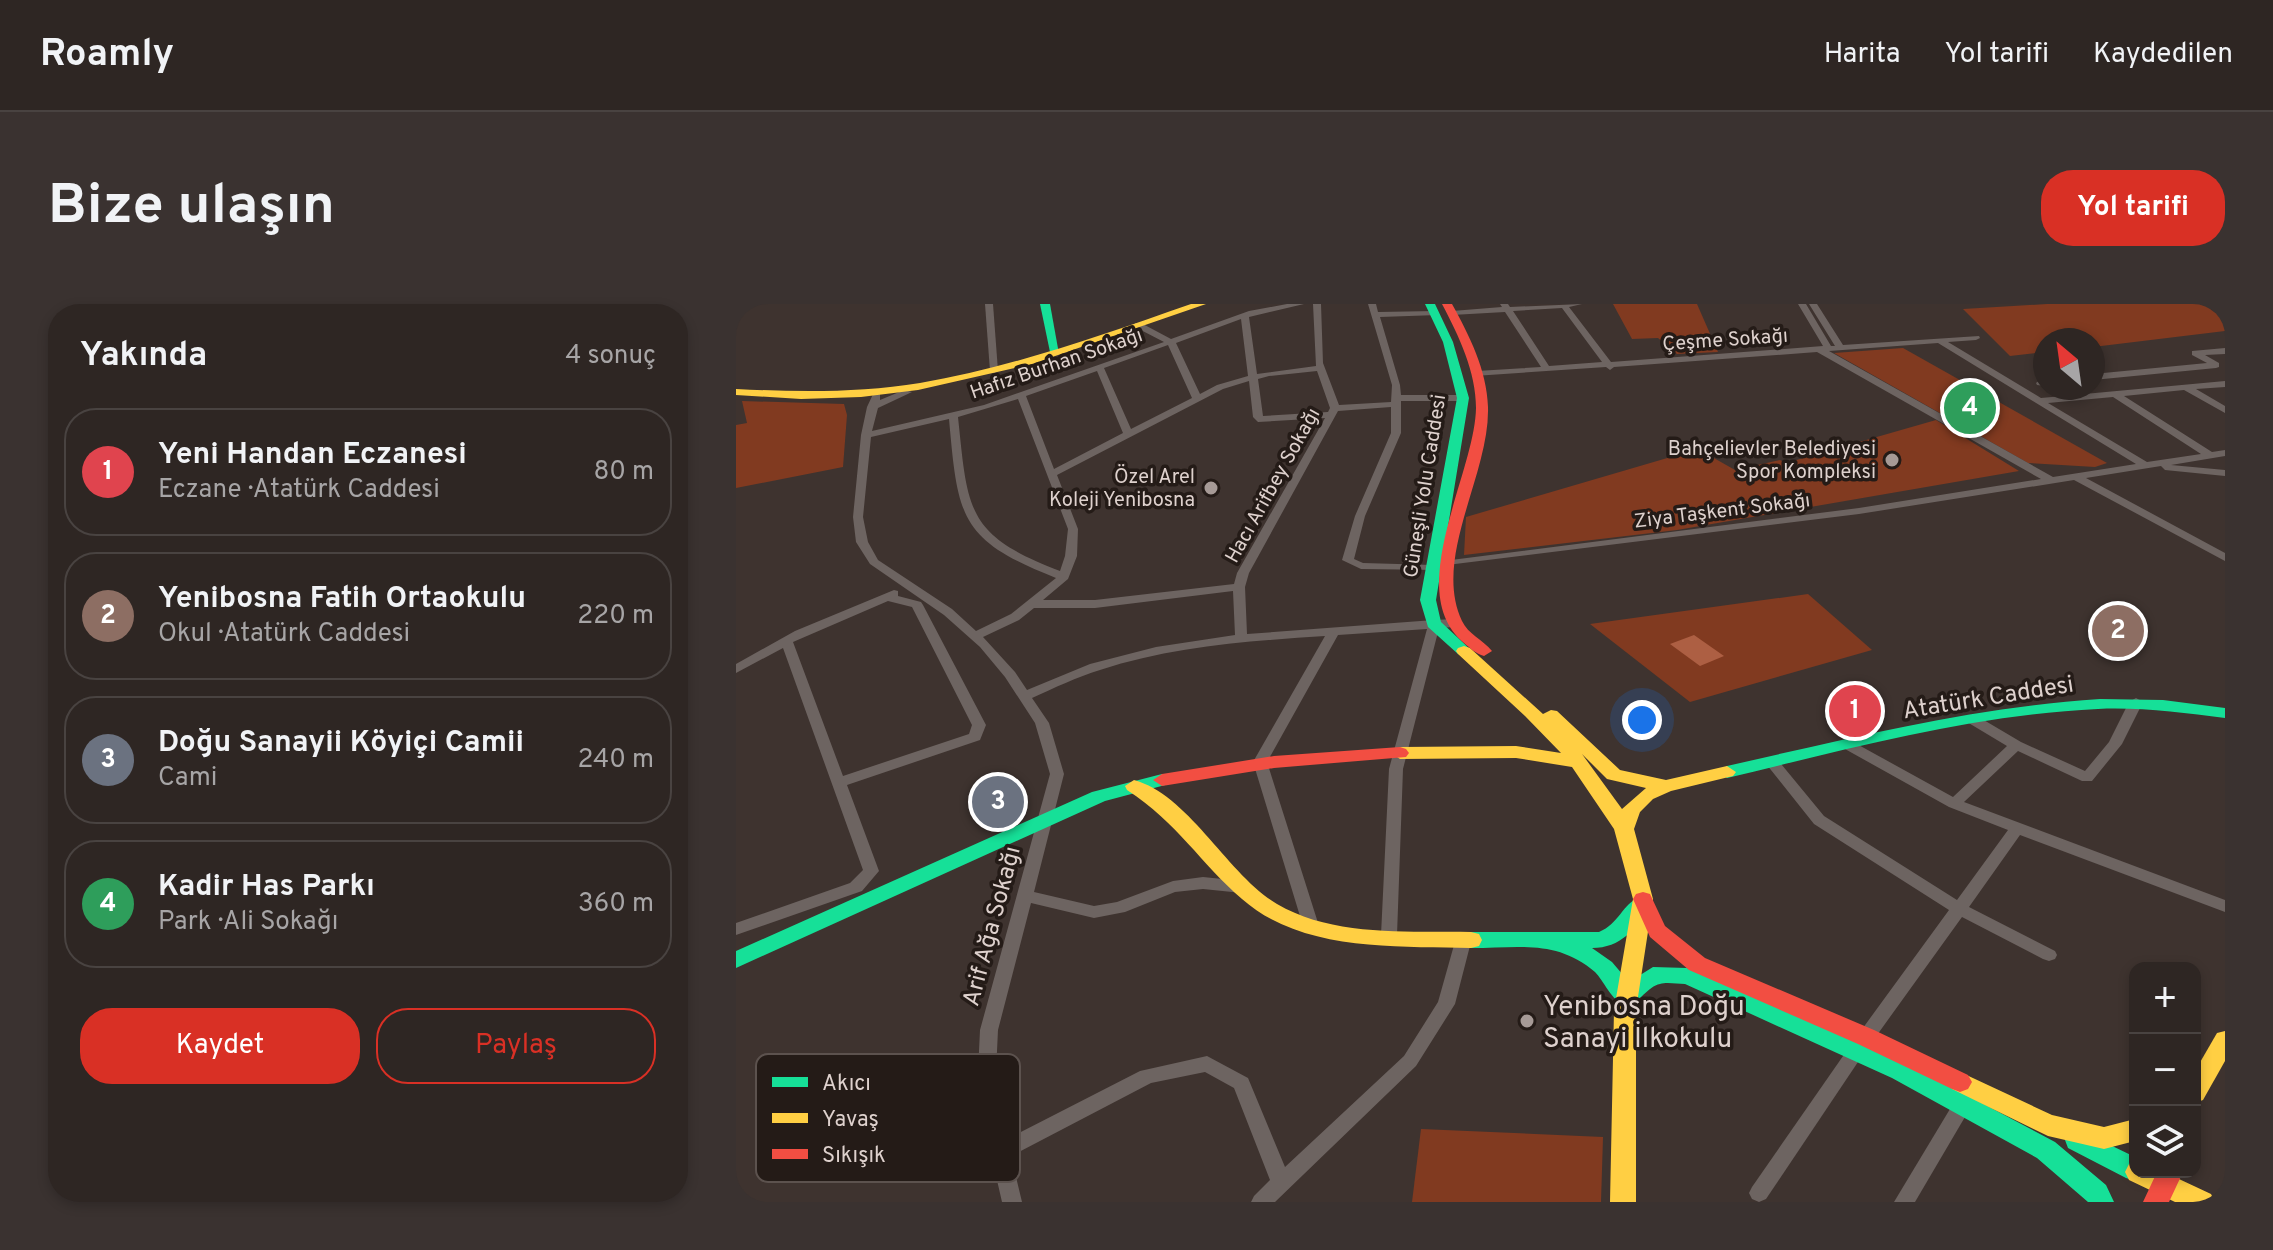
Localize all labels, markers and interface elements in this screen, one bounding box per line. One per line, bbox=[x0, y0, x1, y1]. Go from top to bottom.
text: Roamly bbox=[40, 31, 174, 80]
text: Harita bbox=[1824, 37, 1900, 73]
text: Yol tarifi bbox=[1944, 37, 2049, 73]
text: Kaydedilen bbox=[2093, 37, 2233, 73]
button: Yol tarifi bbox=[2041, 170, 2225, 246]
text: Bize ulaşın bbox=[48, 173, 335, 243]
street label: Hafız Burhan Sokağı bbox=[967, 323, 1146, 407]
street label: Çeşme Sokağı bbox=[1661, 324, 1789, 358]
north arrow bbox=[2033, 328, 2105, 400]
text: Yakında bbox=[80, 335, 207, 378]
text: 4 sonuç bbox=[565, 340, 656, 373]
pin: 4 bbox=[1944, 378, 1996, 438]
street label: Güneşli Yolu Caddesi bbox=[1399, 393, 1453, 580]
street label: Hacı Arifbey Sokağı bbox=[1220, 404, 1327, 568]
text: Yeni Handan Eczanesi bbox=[158, 437, 467, 474]
place label: Bahçelievler Belediyesi Spor Kompleksi bbox=[1668, 437, 1876, 486]
marker: Bahçelievler Belediyesi Spor Kompleksi bbox=[1883, 451, 1901, 469]
text: 1 bbox=[103, 456, 113, 489]
text: 80 m bbox=[594, 456, 654, 489]
place label: Özel Arel Koleji Yenibosna bbox=[1049, 464, 1195, 514]
text: Eczane · Atatürk Caddesi bbox=[158, 474, 440, 507]
marker: Özel Arel Koleji Yenibosna bbox=[1202, 479, 1220, 497]
street label: Ziya Taşkent Sokağı bbox=[1633, 488, 1812, 536]
text: Yenibosna Fatih Ortaokulu bbox=[158, 581, 526, 618]
text: 2 bbox=[100, 600, 116, 633]
text: 220 m bbox=[577, 600, 654, 633]
pin: 2 bbox=[2092, 601, 2144, 661]
text: Okul · Atatürk Caddesi bbox=[158, 618, 410, 651]
street label: Atatürk Caddesi bbox=[1901, 671, 2076, 727]
pin: 1 bbox=[1829, 681, 1881, 741]
your location bbox=[1622, 700, 1662, 740]
text: Doğu Sanayii Köyiçi Camii bbox=[158, 725, 524, 762]
text: 3 bbox=[100, 744, 116, 777]
text: 240 m bbox=[577, 744, 654, 777]
text: Cami bbox=[158, 762, 217, 795]
pin: 3 bbox=[972, 772, 1024, 832]
street label: Arif Ağa Sokağı bbox=[957, 843, 1029, 1010]
text: Kadir Has Parkı bbox=[158, 869, 375, 906]
text: 4 bbox=[100, 888, 116, 921]
text: 360 m bbox=[578, 888, 654, 921]
text: Park · Ali Sokağı bbox=[158, 906, 338, 939]
map controls bbox=[2129, 962, 2201, 1178]
button: + bbox=[2129, 962, 2201, 1034]
place label: Yenibosna Doğu Sanayi İlkokulu bbox=[1543, 990, 1745, 1058]
button: Kaydet bbox=[80, 1008, 360, 1084]
button: Paylaş bbox=[376, 1008, 656, 1084]
marker: Yenibosna Doğu Sanayi İlkokulu bbox=[1518, 1012, 1536, 1030]
button: − bbox=[2129, 1034, 2201, 1106]
legend bbox=[756, 1054, 1020, 1182]
text: Akıcı bbox=[822, 1071, 871, 1098]
button: layers bbox=[2129, 1106, 2201, 1178]
text: Yavaş bbox=[822, 1107, 879, 1134]
text: Sıkışık bbox=[822, 1143, 886, 1170]

